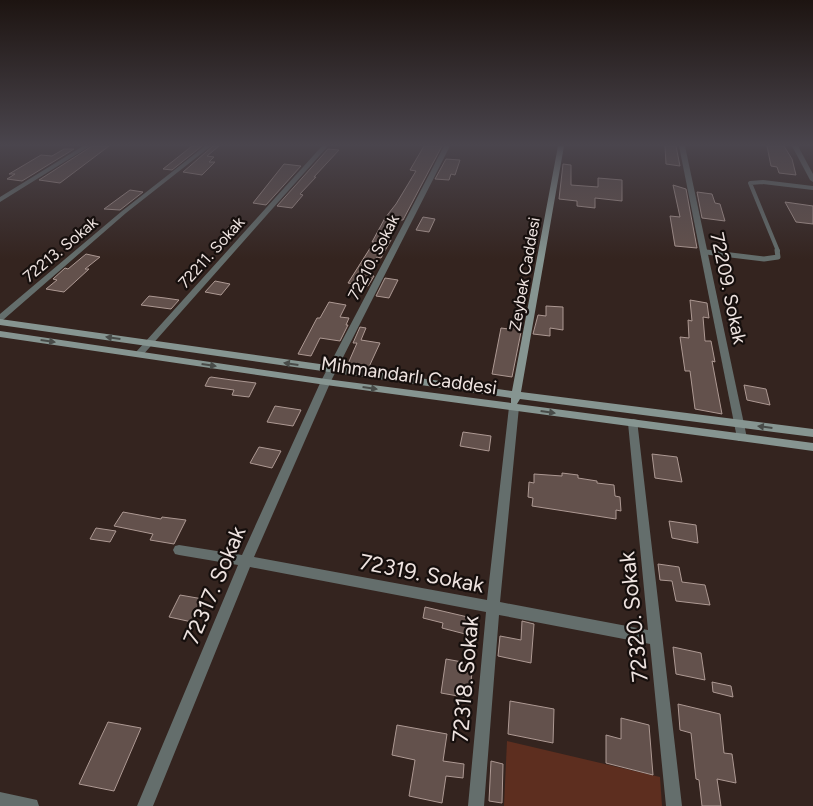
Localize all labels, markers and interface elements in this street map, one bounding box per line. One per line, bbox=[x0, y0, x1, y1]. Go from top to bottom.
street label: 72210. Sokak bbox=[344, 211, 403, 303]
street label: 72213. Sokak bbox=[19, 212, 102, 286]
street label: 72211. Sokak bbox=[174, 213, 249, 292]
street label: Zeybek Caddesi bbox=[505, 216, 544, 333]
street label: 72209. Sokak bbox=[705, 230, 752, 347]
one-way arrow bbox=[105, 334, 121, 342]
one-way arrow bbox=[41, 337, 57, 345]
street label: Mihmandarlı Caddesi bbox=[320, 352, 498, 399]
one-way arrow bbox=[283, 359, 299, 367]
one-way arrow bbox=[201, 361, 217, 369]
one-way arrow bbox=[362, 384, 378, 392]
one-way arrow bbox=[541, 408, 557, 416]
one-way arrow bbox=[756, 423, 772, 431]
street label: 72317. Sokak bbox=[177, 522, 252, 648]
street label: 72319. Sokak bbox=[357, 548, 487, 599]
street label: 72320. Sokak bbox=[613, 550, 654, 684]
street label: 72318. Sokak bbox=[447, 614, 485, 744]

